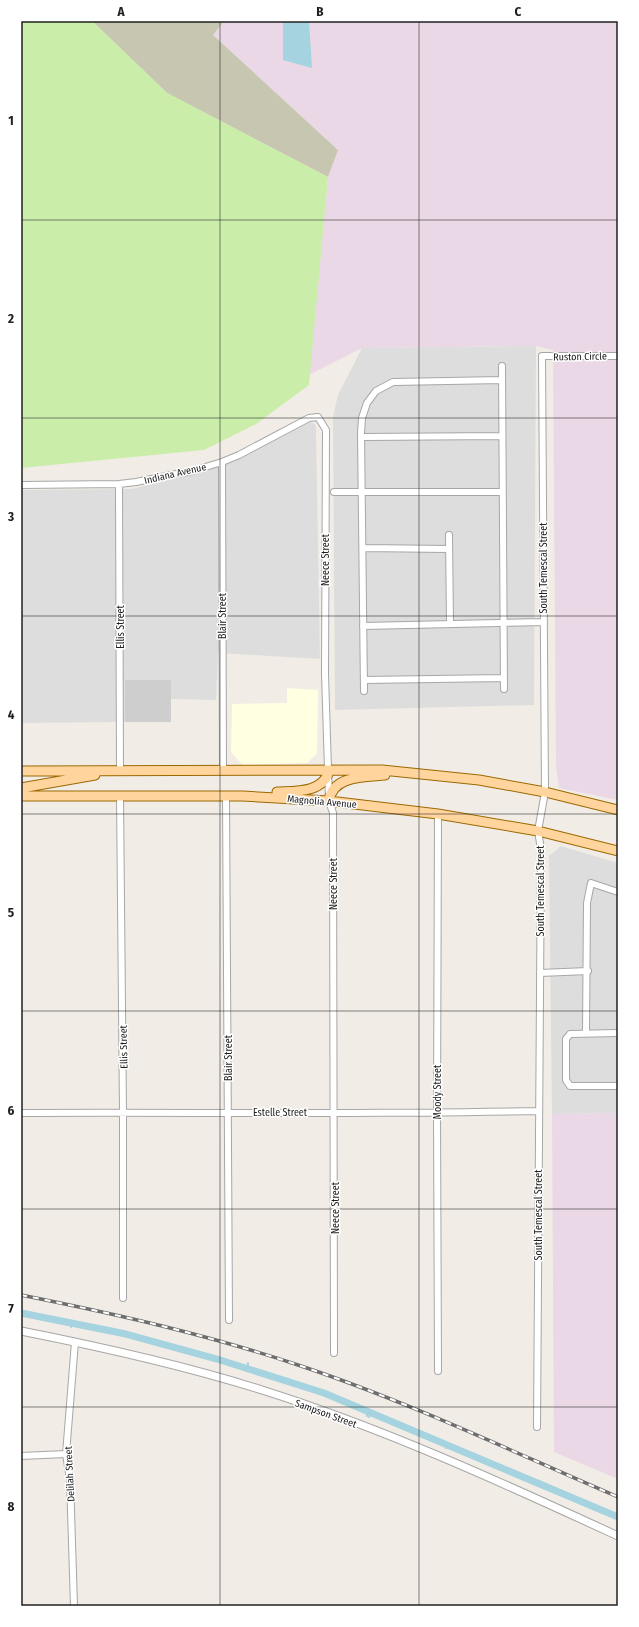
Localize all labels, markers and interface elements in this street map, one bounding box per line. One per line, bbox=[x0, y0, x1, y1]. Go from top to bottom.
text: A bbox=[116, 4, 125, 19]
text: B bbox=[316, 4, 324, 19]
text: C bbox=[515, 4, 522, 19]
text: 1 bbox=[8, 113, 14, 128]
text: 2 bbox=[7, 311, 14, 326]
street label: Ruston Circle bbox=[553, 351, 607, 363]
street label: Indiana Avenue bbox=[143, 461, 207, 487]
text: 3 bbox=[7, 509, 14, 524]
street label: South Temescal Street bbox=[538, 522, 550, 613]
street label: Neece Street bbox=[320, 533, 332, 586]
street label: Blair Street bbox=[217, 592, 229, 639]
street label: Ellis Street bbox=[115, 604, 127, 649]
text: 4 bbox=[8, 707, 15, 722]
street label: Magnolia Avenue bbox=[287, 793, 357, 811]
street label: South Temescal Street bbox=[535, 845, 547, 936]
street label: Neece Street bbox=[328, 857, 340, 910]
text: 5 bbox=[8, 905, 14, 920]
street label: Ellis Street bbox=[118, 1024, 130, 1069]
street label: Blair Street bbox=[223, 1034, 235, 1081]
street label: Moody Street bbox=[432, 1064, 444, 1119]
text: 6 bbox=[8, 1103, 15, 1118]
street label: Estelle Street bbox=[253, 1107, 308, 1119]
street label: South Temescal Street bbox=[533, 1169, 545, 1260]
street label: Neece Street bbox=[330, 1181, 342, 1234]
text: 7 bbox=[8, 1301, 14, 1316]
street label: Sampson Street bbox=[293, 1397, 359, 1431]
street label: Delilah Street bbox=[63, 1445, 77, 1502]
text: 8 bbox=[8, 1499, 15, 1514]

